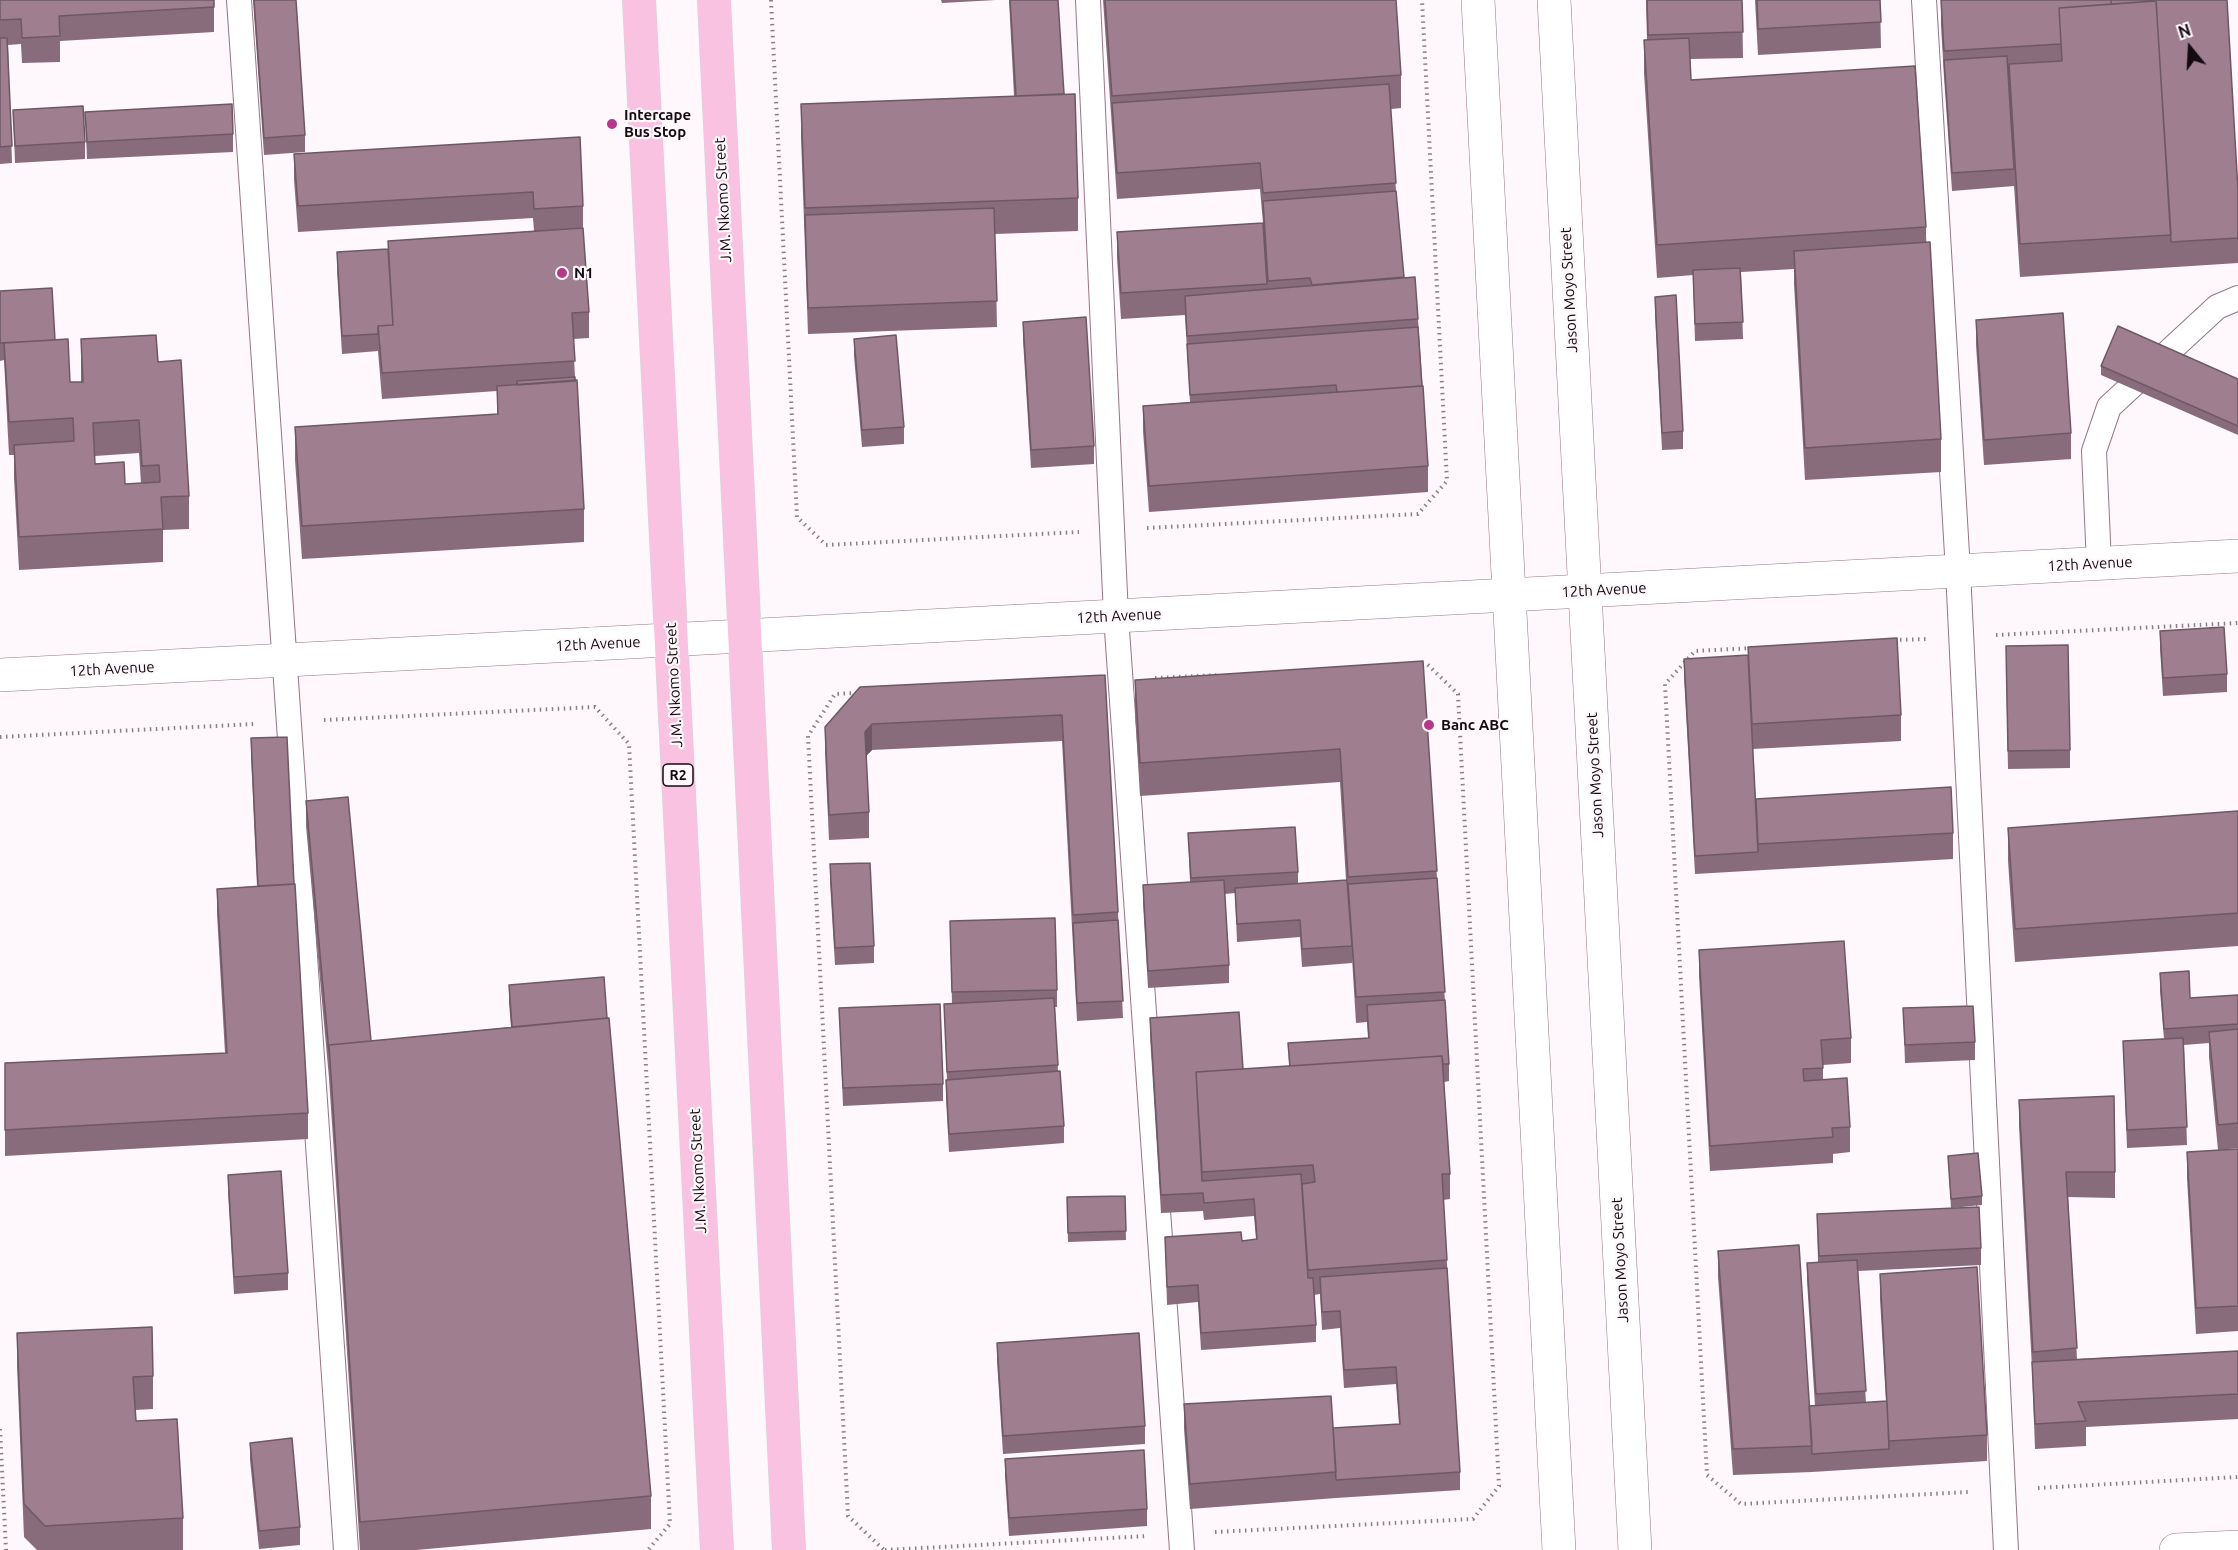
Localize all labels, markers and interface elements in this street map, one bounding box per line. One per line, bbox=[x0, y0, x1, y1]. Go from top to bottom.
north arrow bbox=[2160, 18, 2220, 78]
text: N bbox=[2176, 20, 2193, 41]
place label: Intercape Bus Stop bbox=[624, 106, 691, 141]
marker: Intercape Bus Stop bbox=[605, 117, 619, 131]
street label: J.M. Nkomo Street bbox=[711, 137, 735, 263]
street label: Jason Moyo Street bbox=[1557, 227, 1581, 353]
place label: N1 bbox=[574, 264, 594, 282]
marker: N1 bbox=[555, 266, 569, 280]
street label: 12th Avenue bbox=[2047, 553, 2133, 575]
street label: 12th Avenue bbox=[1561, 579, 1647, 601]
street label: 12th Avenue bbox=[1076, 605, 1162, 627]
street label: J.M. Nkomo Street bbox=[662, 622, 686, 748]
street label: 12th Avenue bbox=[555, 633, 641, 655]
street label: 12th Avenue bbox=[69, 658, 155, 680]
street label: Jason Moyo Street bbox=[1583, 712, 1607, 838]
place label: Banc ABC bbox=[1441, 716, 1509, 734]
marker: Banc ABC bbox=[1422, 718, 1436, 732]
road number: R2 bbox=[663, 764, 693, 786]
street label: J.M. Nkomo Street bbox=[686, 1108, 710, 1234]
street label: Jason Moyo Street bbox=[1608, 1197, 1632, 1323]

